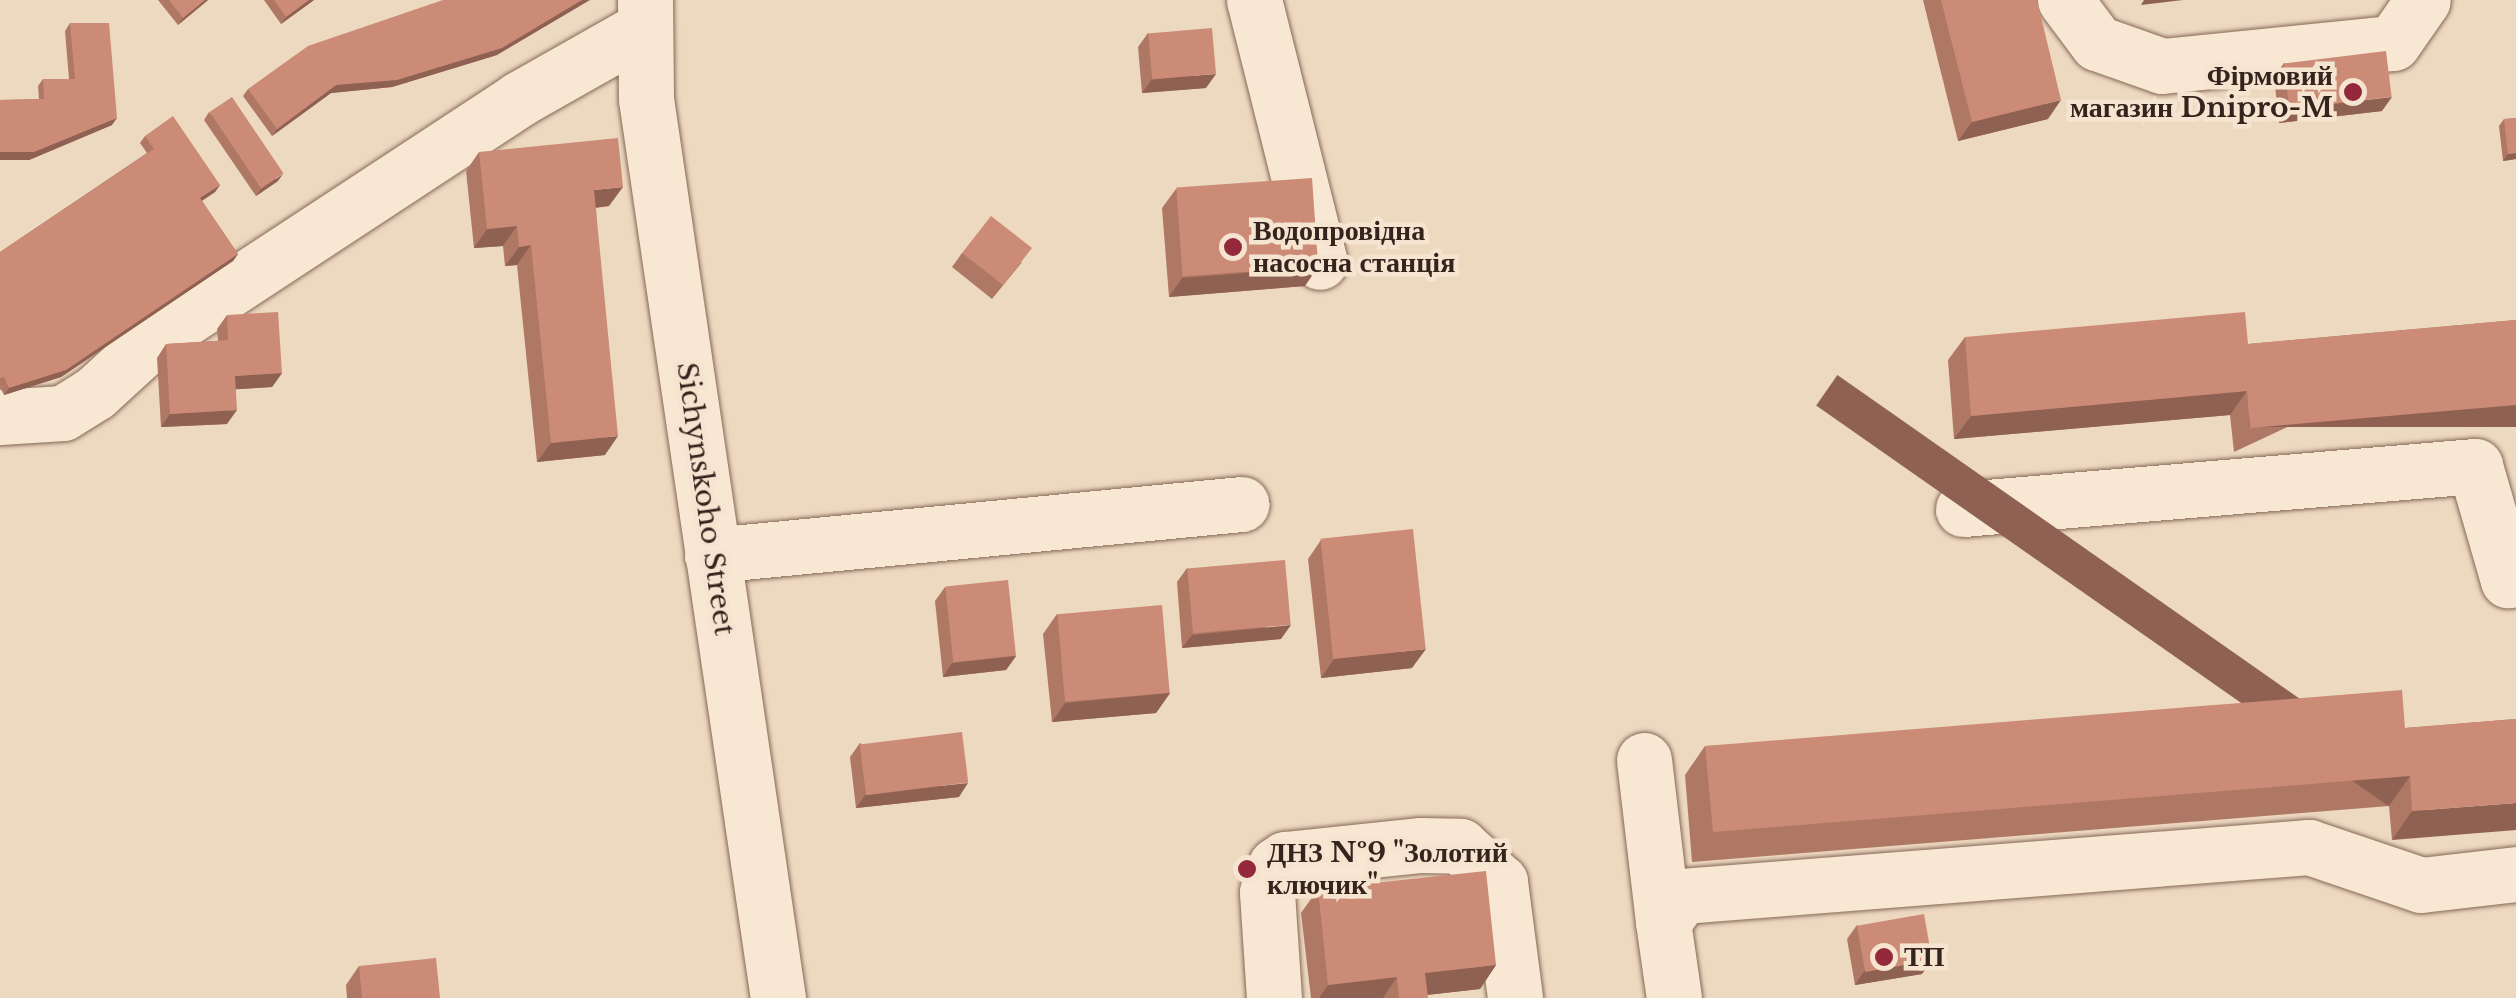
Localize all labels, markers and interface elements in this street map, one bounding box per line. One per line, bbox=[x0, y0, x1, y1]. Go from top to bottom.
place label: Фірмовий магазин Dnipro-M bbox=[2070, 59, 2333, 125]
marker: Фірмовий магазин Dnipro-M bbox=[2342, 81, 2364, 103]
place label: Водопровідна насосна станція bbox=[1253, 214, 1455, 280]
marker: Водопровідна насосна станція bbox=[1222, 236, 1244, 258]
street label: Sichynskoho Street bbox=[669, 360, 741, 638]
place label: ДНЗ №9 "Золотий ключик" bbox=[1267, 836, 1508, 902]
marker: ДНЗ №9 "Золотий ключик" bbox=[1236, 858, 1258, 880]
place label: ТП bbox=[1904, 940, 1944, 974]
marker: ТП bbox=[1873, 946, 1895, 968]

